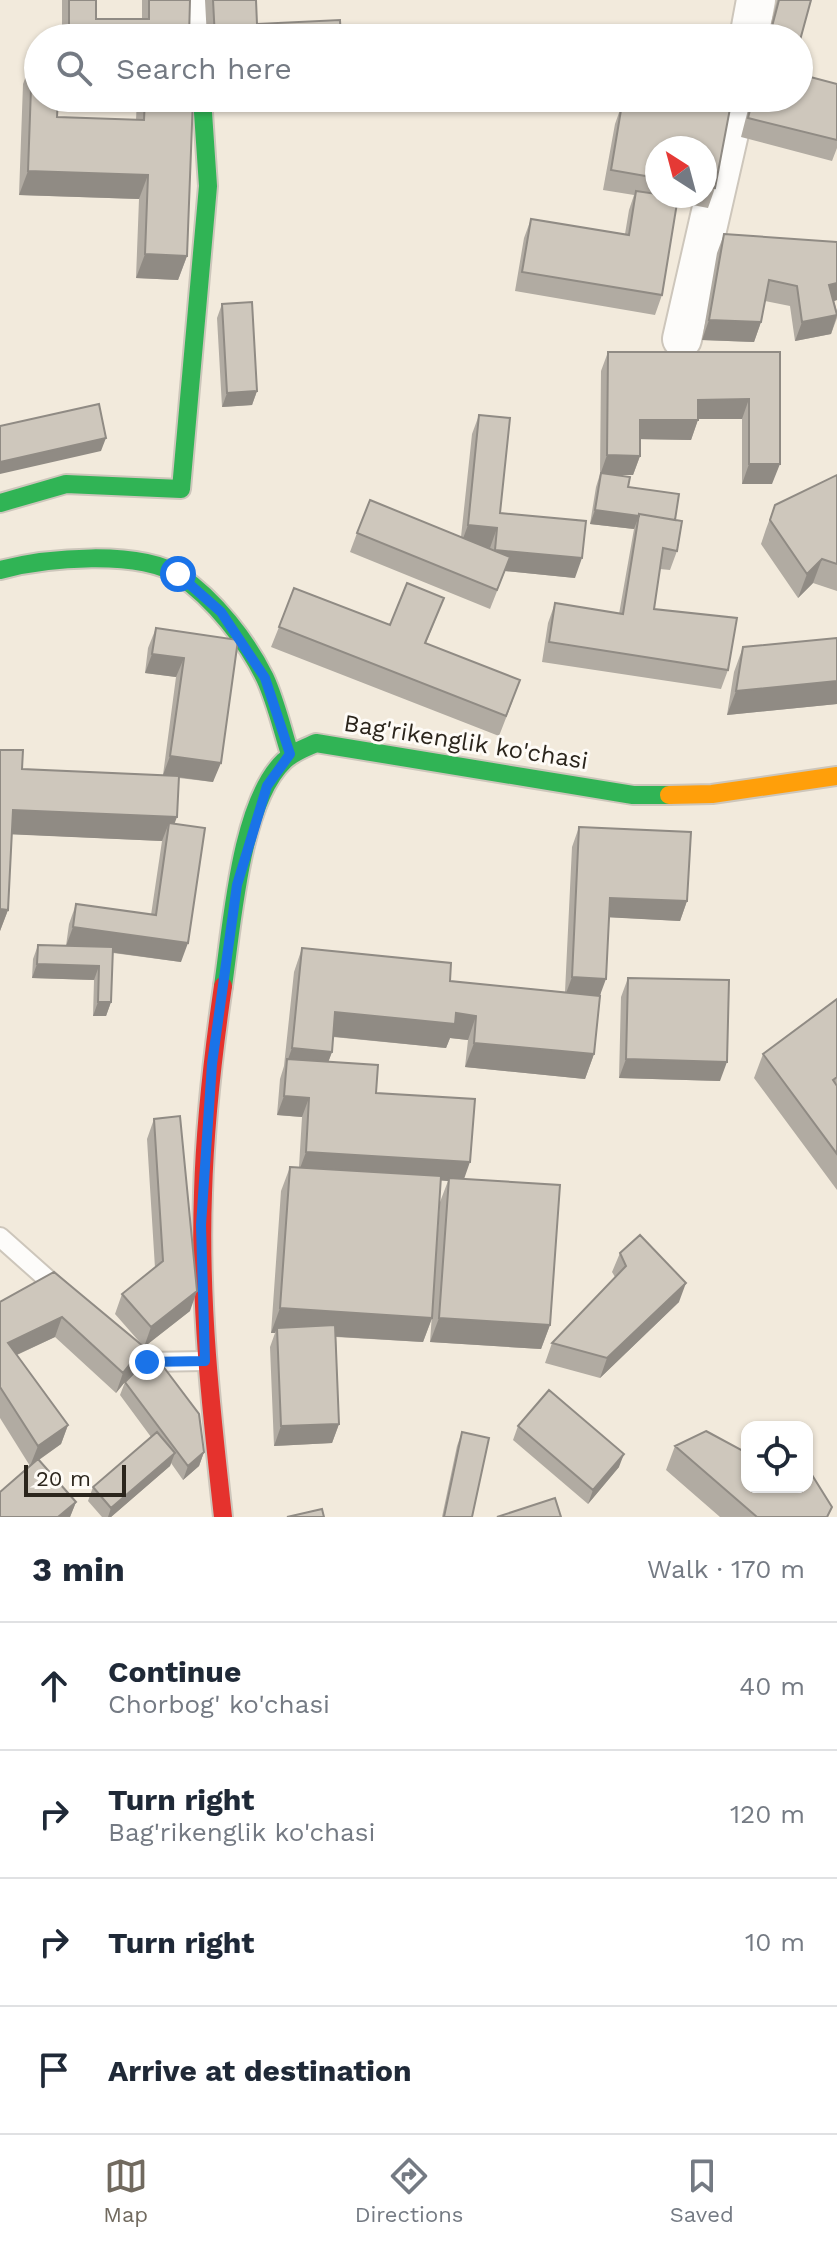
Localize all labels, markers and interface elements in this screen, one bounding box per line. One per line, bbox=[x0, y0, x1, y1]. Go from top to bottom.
search box bbox=[24, 24, 813, 112]
icon: search bbox=[52, 46, 96, 90]
text: Search here bbox=[116, 51, 292, 86]
north arrow bbox=[645, 136, 717, 208]
route start bbox=[160, 556, 196, 592]
street label: Bag'rikenglik ko'chasi bbox=[342, 709, 590, 775]
route end bbox=[129, 1344, 165, 1380]
map controls bbox=[741, 1421, 813, 1493]
button: locate bbox=[741, 1421, 813, 1493]
scale bar bbox=[24, 1461, 126, 1497]
text: 20 m bbox=[36, 1466, 91, 1491]
text: 3 min bbox=[32, 1549, 125, 1589]
text: Walk · 170 m bbox=[647, 1554, 805, 1584]
text: Continue bbox=[108, 1654, 241, 1689]
icon: ahead bbox=[32, 1664, 76, 1708]
text: 40 m bbox=[739, 1671, 805, 1701]
text: Chorbog' ko'chasi bbox=[108, 1689, 330, 1719]
text: Turn right bbox=[108, 1782, 254, 1817]
icon: right bbox=[32, 1792, 76, 1836]
text: 120 m bbox=[730, 1799, 805, 1829]
text: Bag'rikenglik ko'chasi bbox=[108, 1817, 375, 1847]
icon: right bbox=[32, 1920, 76, 1964]
text: Turn right bbox=[108, 1925, 254, 1960]
text: 10 m bbox=[745, 1927, 805, 1957]
icon: arrive bbox=[32, 2048, 76, 2092]
text: Arrive at destination bbox=[108, 2053, 412, 2088]
tab: Map bbox=[103, 2154, 148, 2227]
tab: Directions bbox=[355, 2154, 463, 2227]
tab: Saved bbox=[670, 2154, 734, 2227]

